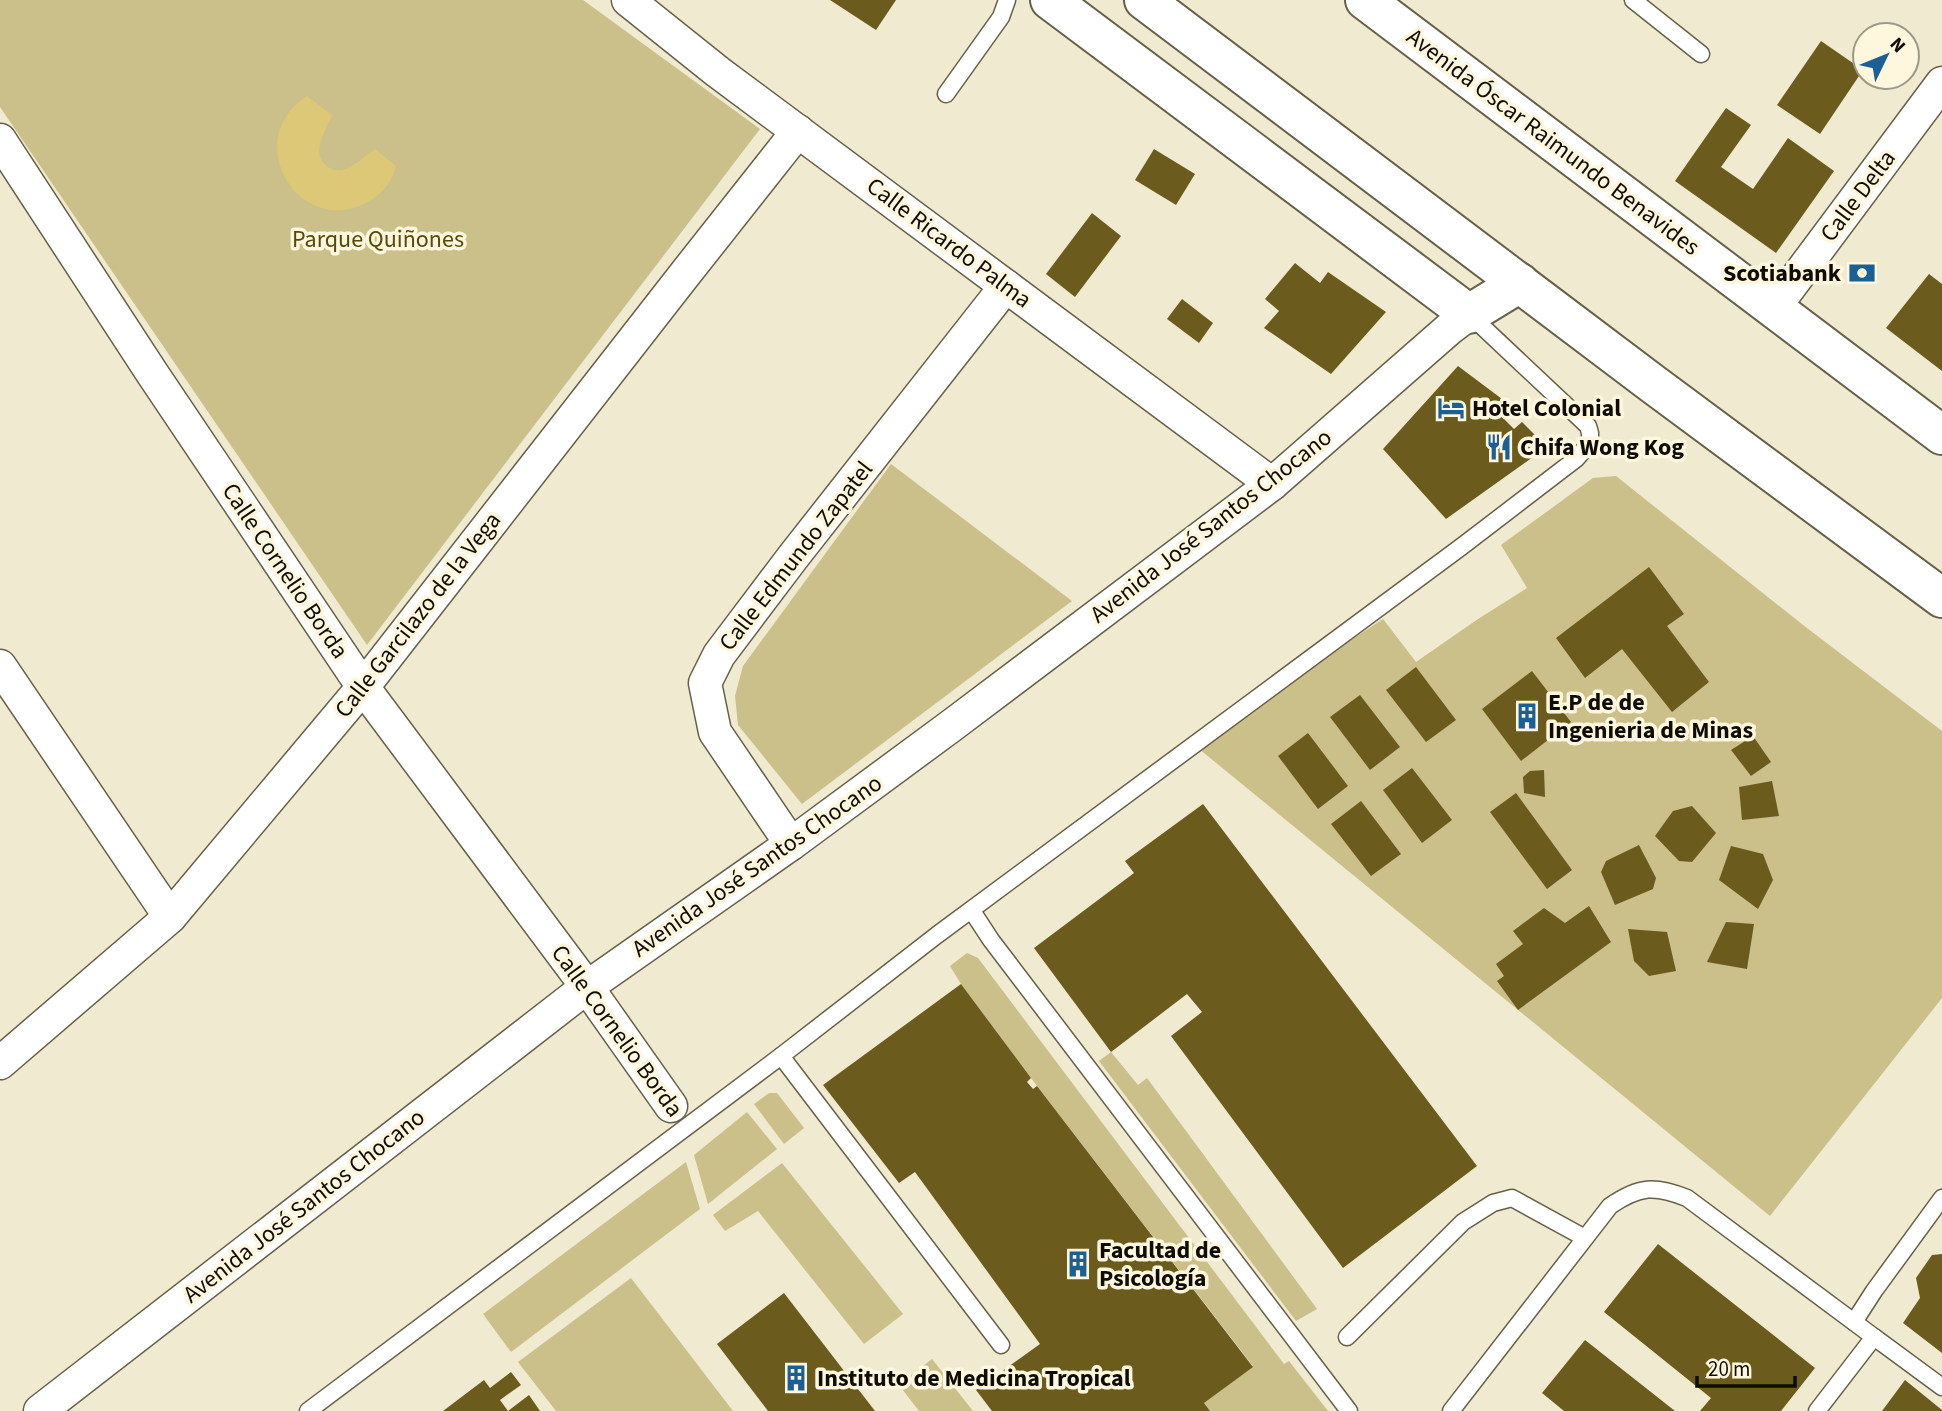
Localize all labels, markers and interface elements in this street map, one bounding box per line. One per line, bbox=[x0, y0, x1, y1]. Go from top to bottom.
street label: Avenida Óscar Raimundo Benavides bbox=[1399, 20, 1707, 264]
north arrow bbox=[1851, 21, 1921, 91]
text: N bbox=[1883, 32, 1912, 59]
street label: Calle Delta bbox=[1812, 143, 1904, 249]
street label: Calle Ricardo Palma bbox=[859, 169, 1039, 317]
park label: Parque Quiñones bbox=[292, 222, 464, 257]
place label: Scotiabank bbox=[1723, 256, 1842, 291]
bank icon: Scotiabank bbox=[1847, 258, 1877, 288]
place label: Hotel Colonial bbox=[1472, 391, 1621, 426]
hotel icon: Hotel Colonial bbox=[1436, 393, 1466, 423]
street label: Avenida José Santos Chocano bbox=[1083, 420, 1339, 632]
place label: Chifa Wong Kog bbox=[1520, 430, 1684, 465]
restaurant icon: Chifa Wong Kog bbox=[1484, 432, 1514, 462]
street label: Calle Edmundo Zapatel bbox=[711, 453, 881, 659]
street label: Calle Cornelio Borda bbox=[213, 476, 357, 666]
street label: Calle Garcilazo de la Vega bbox=[326, 505, 510, 725]
place label: E.P de de Ingenieria de Minas bbox=[1548, 685, 1753, 748]
building icon: E.P de de Ingenieria de Minas bbox=[1512, 701, 1542, 731]
street label: Avenida José Santos Chocano bbox=[625, 766, 889, 966]
street label: Calle Cornelio Borda bbox=[543, 938, 691, 1124]
street label: Avenida José Santos Chocano bbox=[176, 1100, 432, 1312]
place label: Facultad de Psicología bbox=[1099, 1233, 1221, 1296]
building icon: Facultad de Psicología bbox=[1063, 1249, 1093, 1279]
scale bar bbox=[1697, 1344, 1795, 1388]
text: 20 m bbox=[1708, 1354, 1750, 1384]
place label: Instituto de Medicina Tropical bbox=[817, 1361, 1131, 1396]
building icon: Instituto de Medicina Tropical bbox=[781, 1363, 811, 1393]

